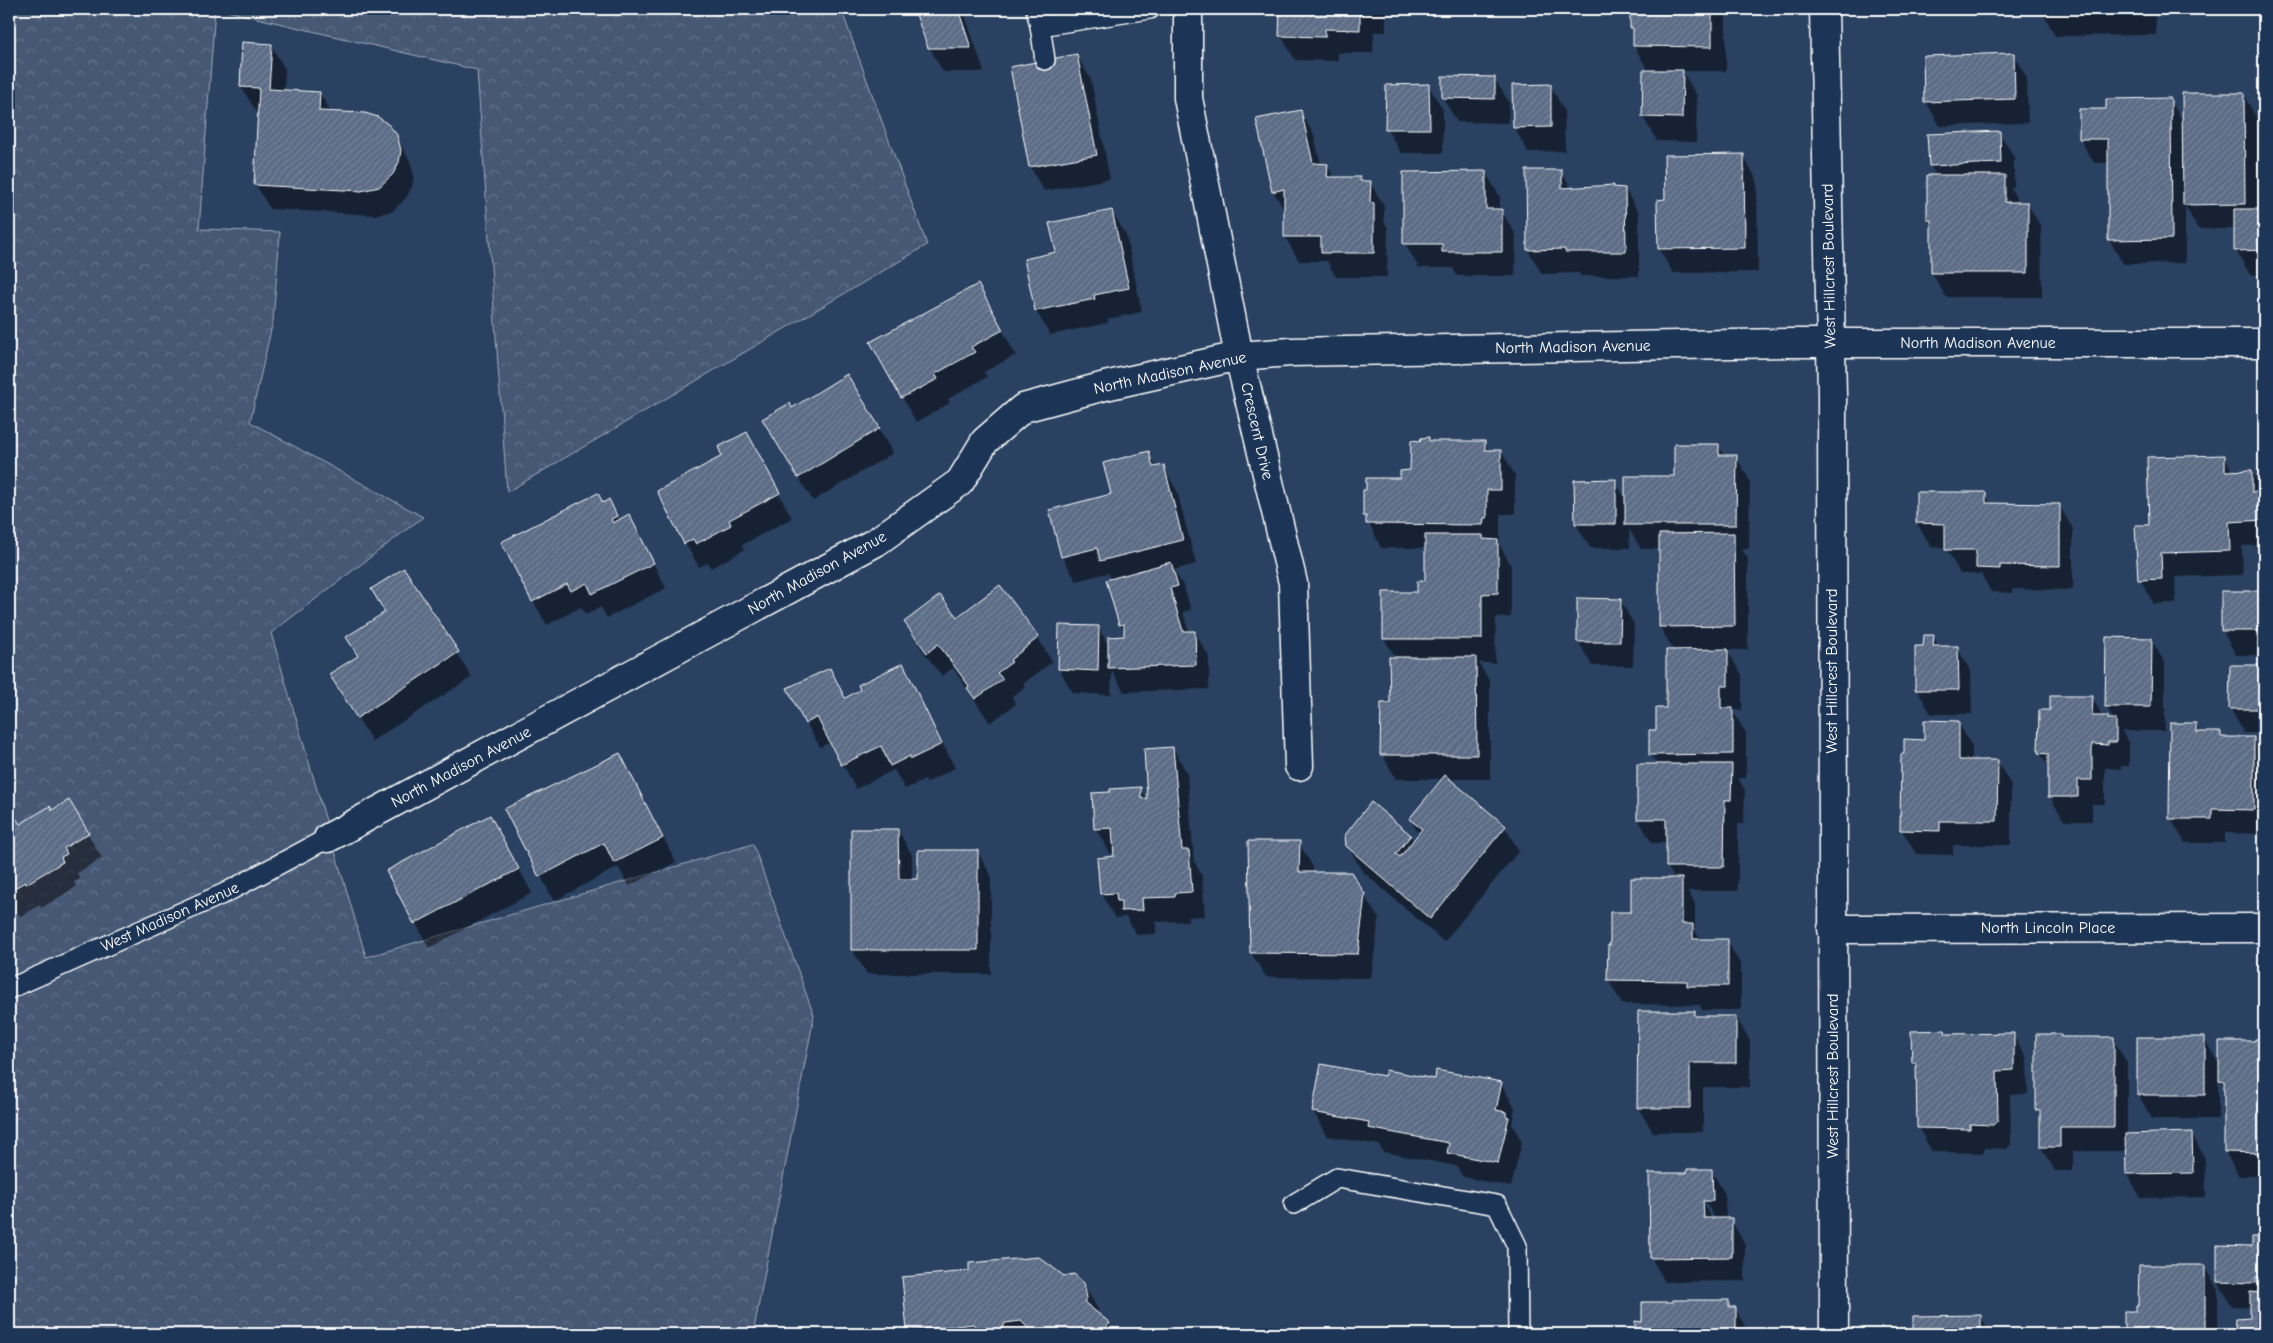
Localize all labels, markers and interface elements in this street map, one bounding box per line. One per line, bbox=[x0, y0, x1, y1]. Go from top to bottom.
street label: West Hillcrest Boulevard bbox=[1819, 183, 1839, 349]
street label: North Madison Avenue bbox=[1900, 334, 2056, 352]
street label: North Madison Avenue bbox=[1495, 337, 1651, 357]
street label: North Madison Avenue bbox=[1092, 348, 1248, 398]
street label: Crescent Drive bbox=[1237, 381, 1277, 481]
street label: North Madison Avenue bbox=[745, 527, 889, 619]
street label: West Hillcrest Boulevard bbox=[1823, 589, 1841, 754]
street label: North Madison Avenue bbox=[388, 723, 534, 811]
street label: West Madison Avenue bbox=[98, 878, 242, 956]
street label: North Lincoln Place bbox=[1981, 919, 2115, 937]
street label: West Hillcrest Boulevard bbox=[1824, 994, 1842, 1159]

